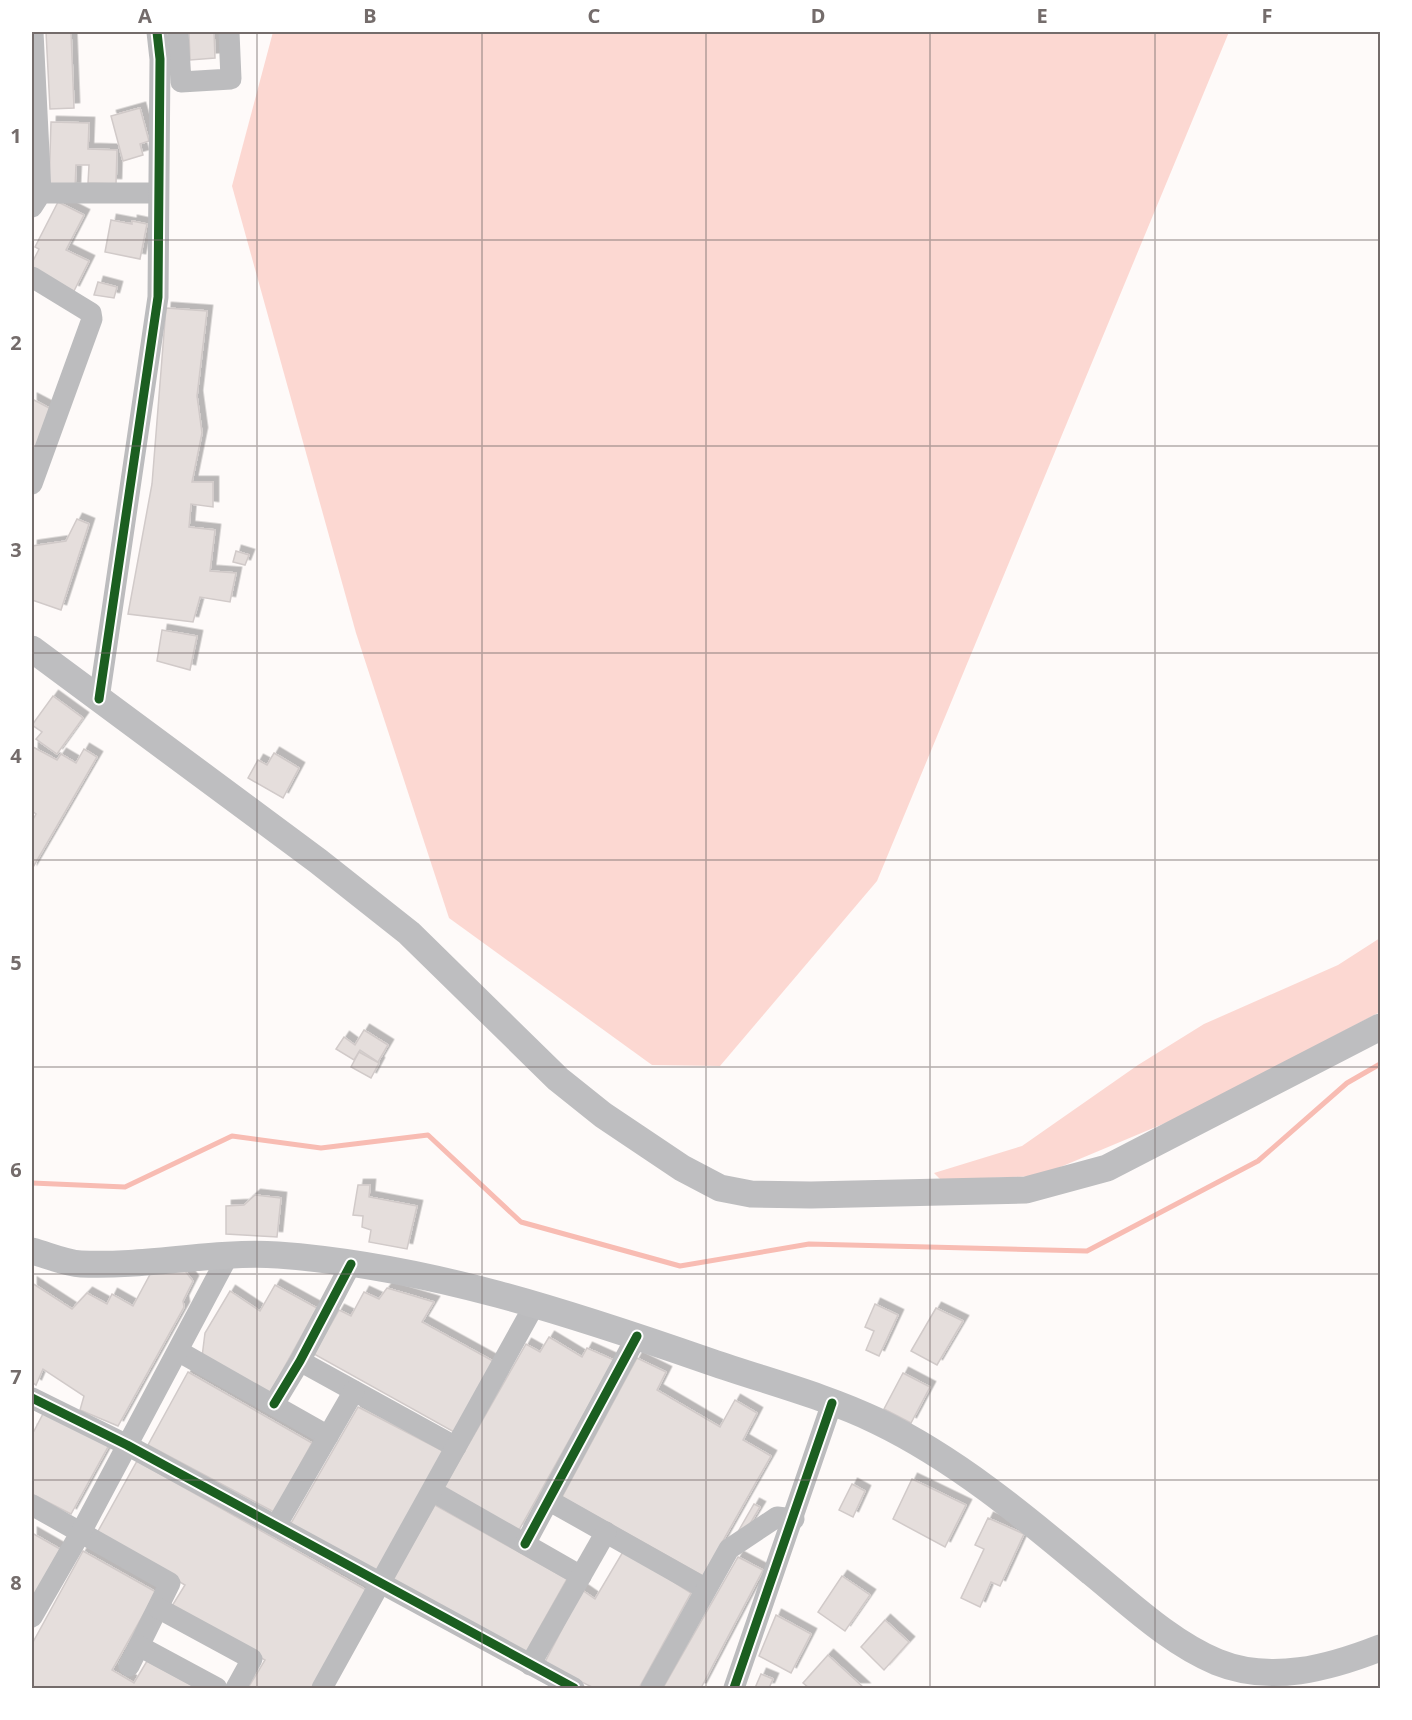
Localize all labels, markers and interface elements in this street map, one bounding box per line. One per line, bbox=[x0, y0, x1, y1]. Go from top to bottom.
text: A bbox=[138, 2, 152, 29]
text: B bbox=[363, 2, 377, 29]
text: C bbox=[588, 2, 601, 29]
text: D bbox=[811, 2, 825, 29]
text: E bbox=[1036, 2, 1048, 29]
text: F bbox=[1262, 2, 1272, 29]
text: 1 bbox=[10, 122, 22, 149]
text: 2 bbox=[10, 329, 22, 356]
text: 3 bbox=[10, 536, 22, 563]
text: 4 bbox=[10, 742, 22, 769]
text: 5 bbox=[10, 949, 22, 976]
text: 6 bbox=[10, 1156, 22, 1183]
text: 7 bbox=[10, 1363, 22, 1390]
text: 8 bbox=[10, 1569, 22, 1596]

